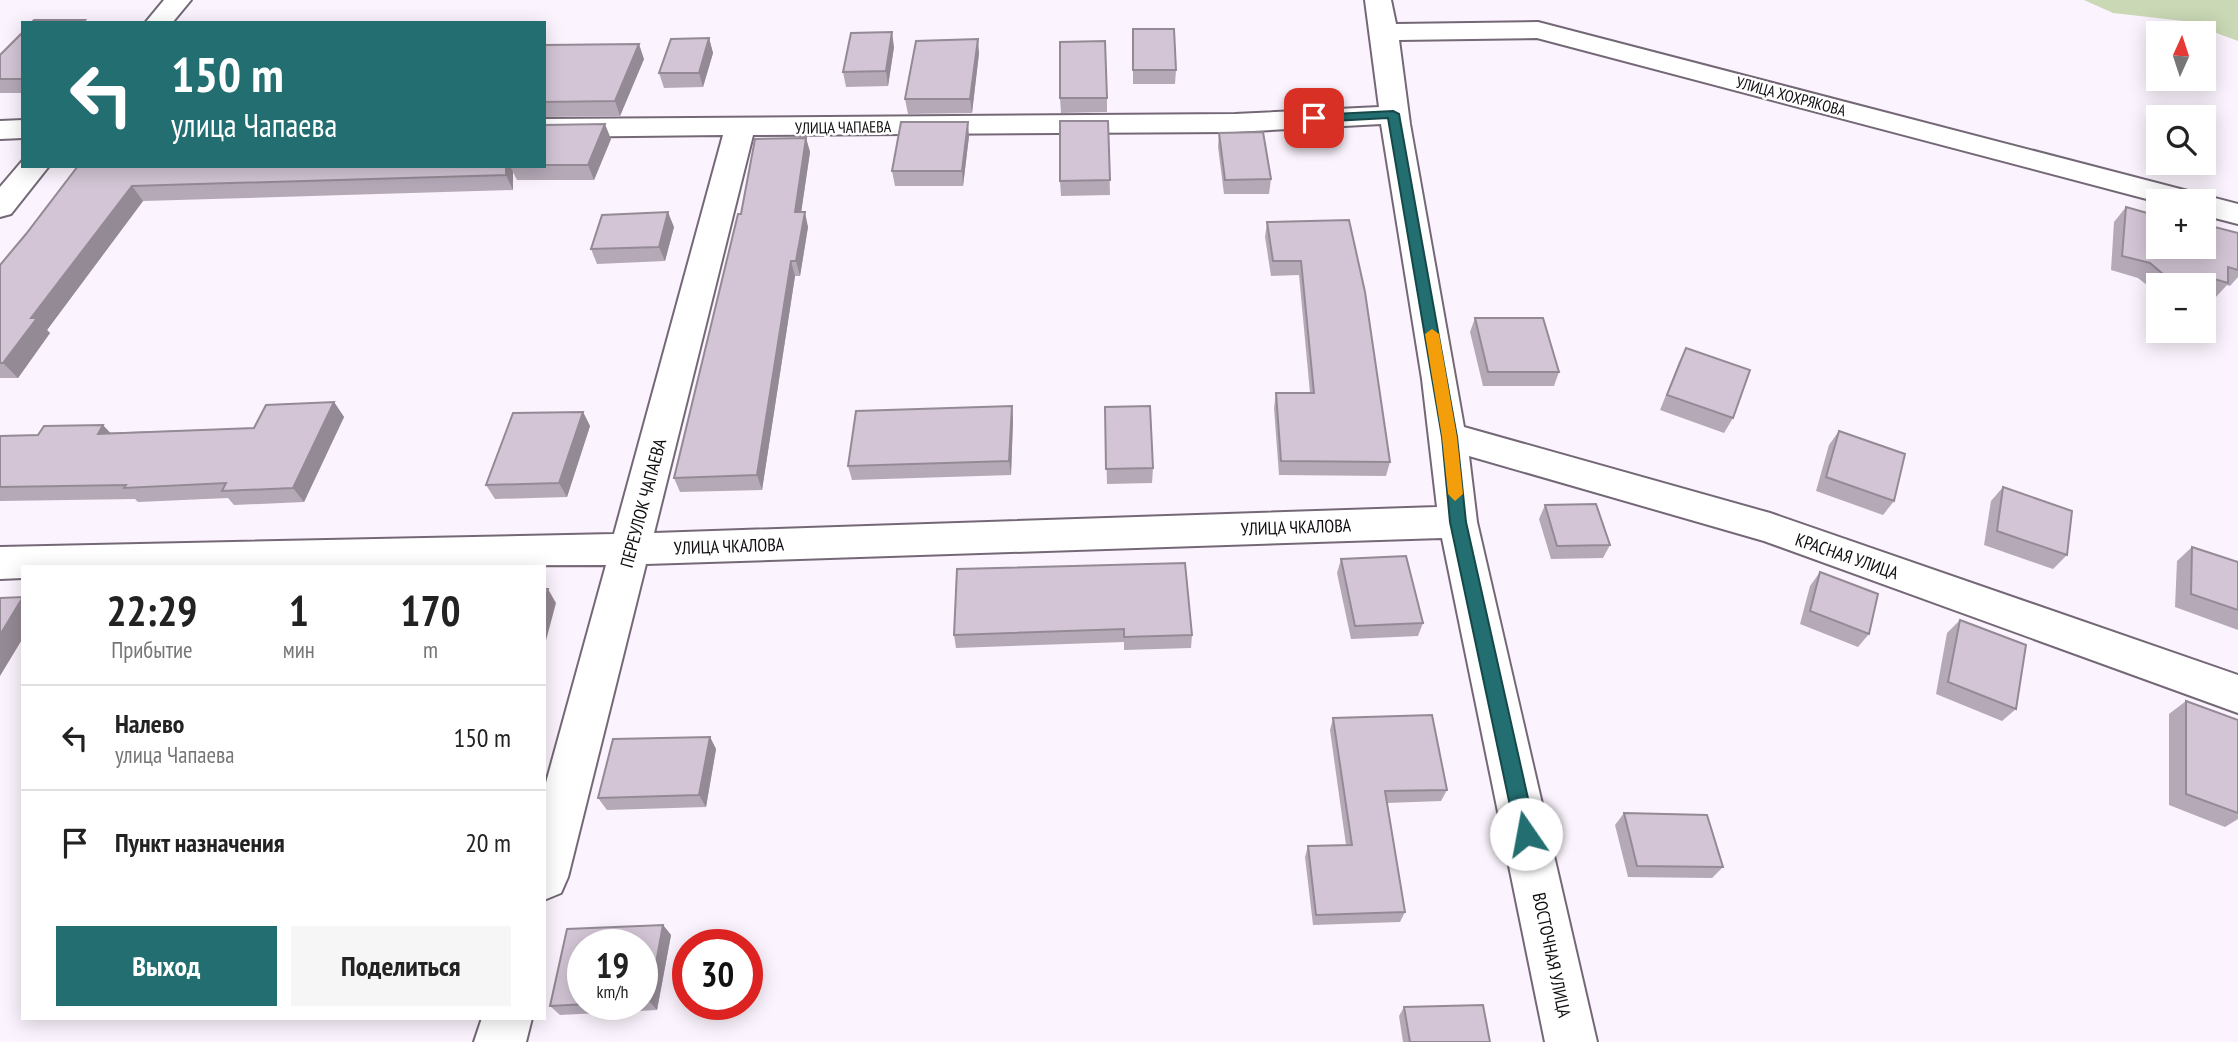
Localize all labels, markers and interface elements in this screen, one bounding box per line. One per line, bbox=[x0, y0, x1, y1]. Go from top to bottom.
north arrow bbox=[2146, 21, 2216, 91]
map controls bbox=[2146, 21, 2216, 343]
text: 150 m bbox=[171, 42, 284, 106]
icon: left bbox=[56, 49, 147, 140]
street label: УЛИЦА ХОХРЯКОВА bbox=[1734, 72, 1849, 120]
pin bbox=[1284, 88, 1344, 148]
icon: arrive bbox=[1295, 99, 1333, 137]
text: улица Чапаева bbox=[171, 104, 337, 146]
button: search bbox=[2146, 105, 2216, 175]
street label: УЛИЦА ЧАПАЕВА bbox=[795, 116, 892, 138]
button: + bbox=[2146, 189, 2216, 259]
button: − bbox=[2146, 273, 2216, 343]
street label: ПЕРЕУЛОК ЧАПАЕВА bbox=[615, 436, 671, 570]
street label: УЛИЦА ЧКАЛОВА bbox=[1240, 514, 1352, 540]
street label: КРАСНАЯ УЛИЦА bbox=[1792, 528, 1902, 585]
street label: УЛИЦА ЧКАЛОВА bbox=[673, 533, 785, 559]
text: 22:29 bbox=[106, 583, 197, 638]
text: 1 bbox=[289, 583, 309, 638]
text: 170 bbox=[400, 583, 461, 638]
text: Прибытие bbox=[111, 635, 193, 664]
text: мин bbox=[283, 635, 315, 664]
text: m bbox=[423, 635, 438, 664]
text: Налево bbox=[115, 707, 184, 740]
icon: left bbox=[56, 719, 94, 757]
text: 150 m bbox=[453, 721, 511, 754]
text: улица Чапаева bbox=[115, 740, 235, 769]
position arrow bbox=[1489, 797, 1563, 871]
icon: arrive bbox=[56, 824, 94, 862]
text: Пункт назначения bbox=[115, 826, 285, 859]
text: 20 m bbox=[465, 826, 511, 859]
street label: ВОСТОЧНАЯ УЛИЦА bbox=[1528, 890, 1577, 1020]
button: Выход bbox=[56, 926, 277, 1006]
button: Поделиться bbox=[291, 926, 511, 1006]
speed limit sign: 30 bbox=[672, 929, 763, 1020]
text: 19 bbox=[596, 942, 629, 988]
text: km/h bbox=[597, 980, 628, 1003]

